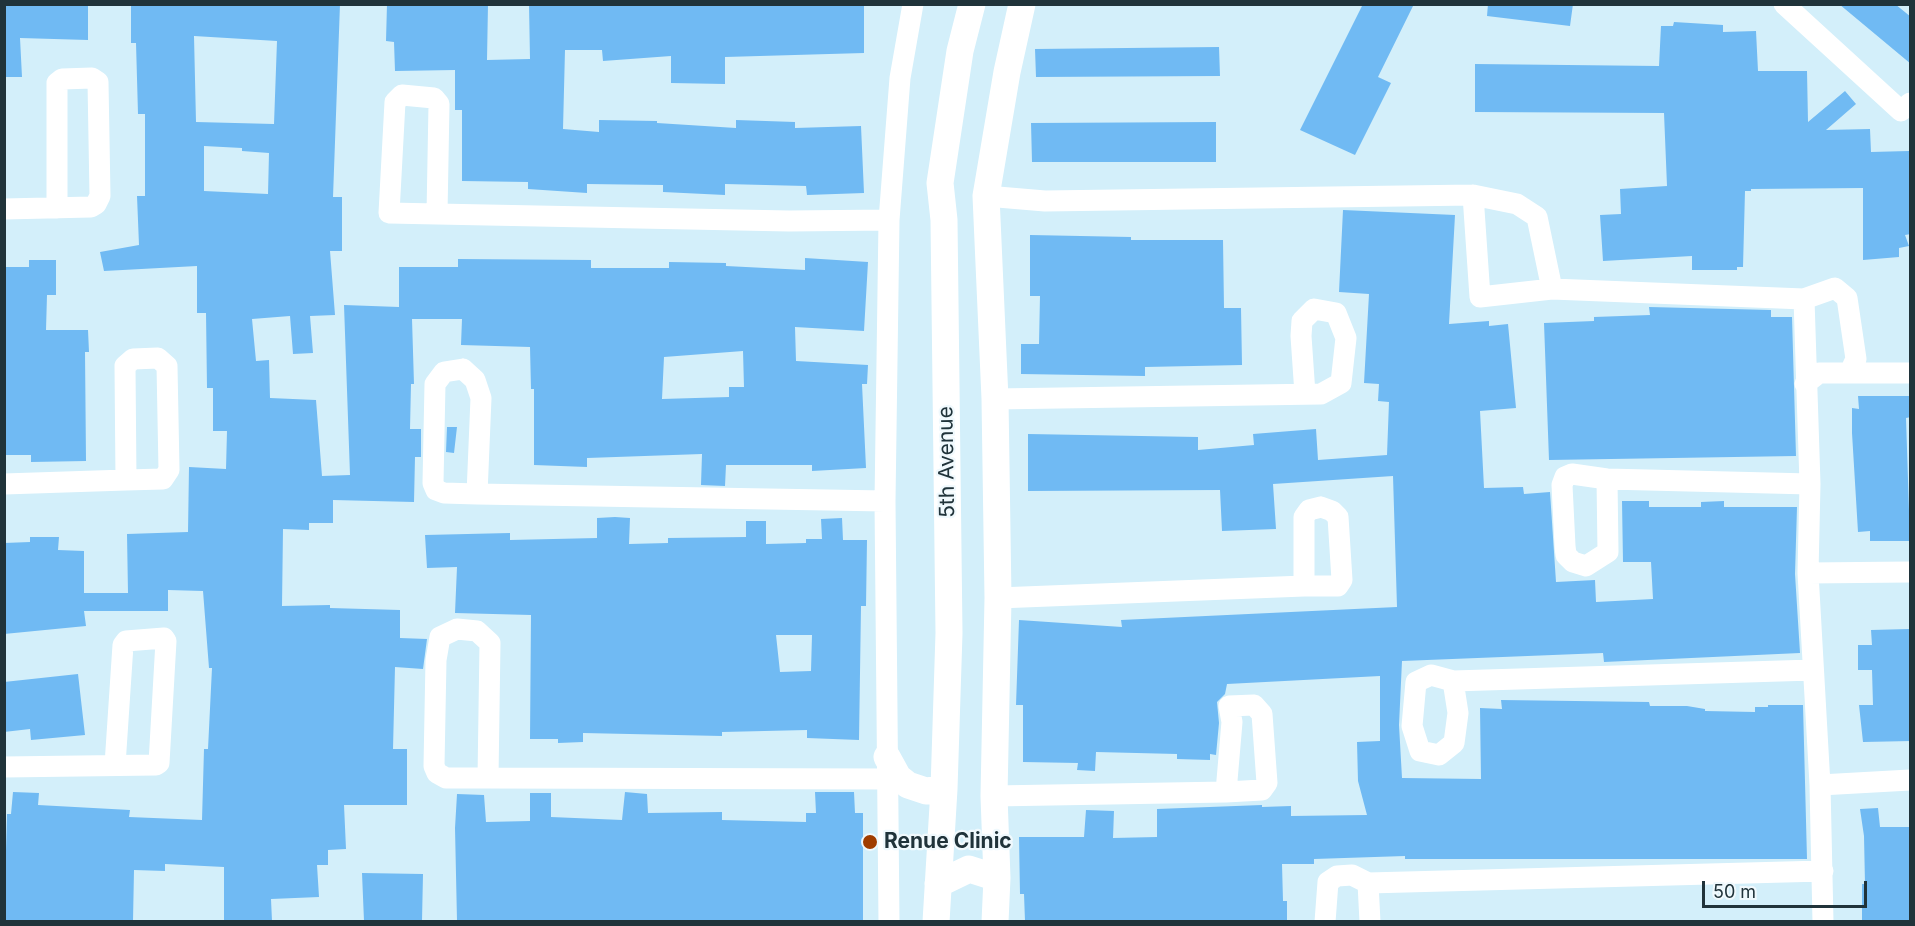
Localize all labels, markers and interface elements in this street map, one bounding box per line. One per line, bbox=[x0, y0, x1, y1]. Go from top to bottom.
street label: 5th Avenue bbox=[933, 406, 961, 518]
place label: Renue Clinic bbox=[884, 829, 1012, 855]
marker: Renue Clinic bbox=[861, 833, 879, 851]
scale bar bbox=[1705, 869, 1870, 907]
text: 50 m bbox=[1713, 881, 1756, 902]

